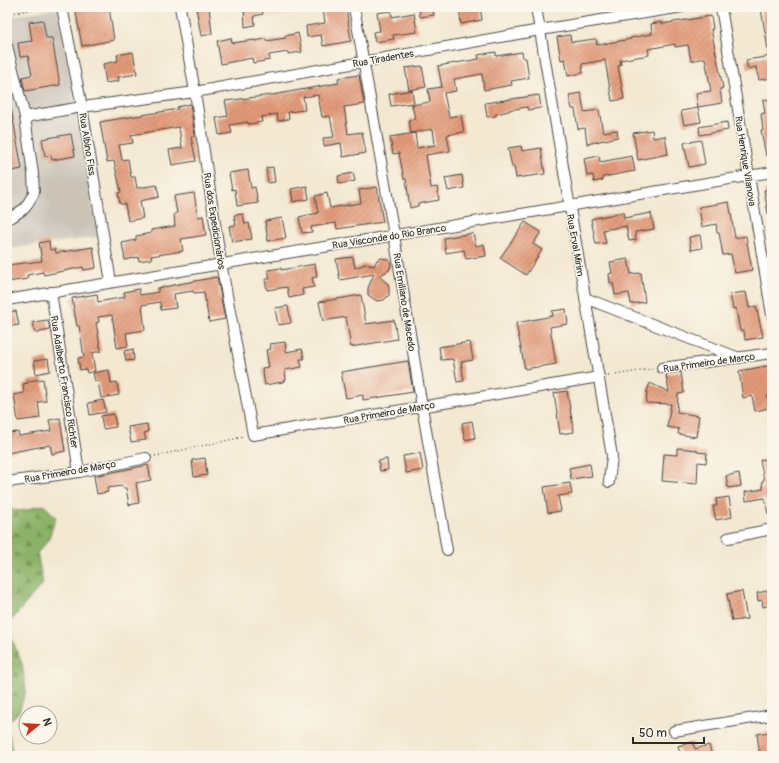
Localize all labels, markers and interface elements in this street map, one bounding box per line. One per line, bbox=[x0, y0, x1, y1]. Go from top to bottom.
street label: Rua Tiradentes bbox=[352, 48, 415, 70]
street label: Rua Albino Fiss bbox=[76, 112, 98, 177]
street label: Rua Henrique Vilanova bbox=[732, 115, 758, 207]
street label: Rua dos Expedicionários bbox=[200, 172, 228, 271]
street label: Rua Erval Mirim bbox=[564, 213, 586, 277]
street label: Rua Visconde do Rio Branco bbox=[331, 222, 448, 252]
street label: Rua Emiliano de Macedo bbox=[390, 252, 418, 353]
street label: Rua Adalberto Francisco Richter bbox=[48, 315, 81, 450]
street label: Rua Primeiro de Março bbox=[662, 351, 756, 375]
street label: Rua Primeiro de Março bbox=[343, 399, 436, 427]
street label: Rua Primeiro de Março bbox=[24, 458, 117, 486]
north arrow bbox=[18, 705, 58, 745]
text: N bbox=[40, 717, 55, 728]
scale bar bbox=[633, 719, 704, 745]
text: 50 m bbox=[639, 726, 667, 741]

